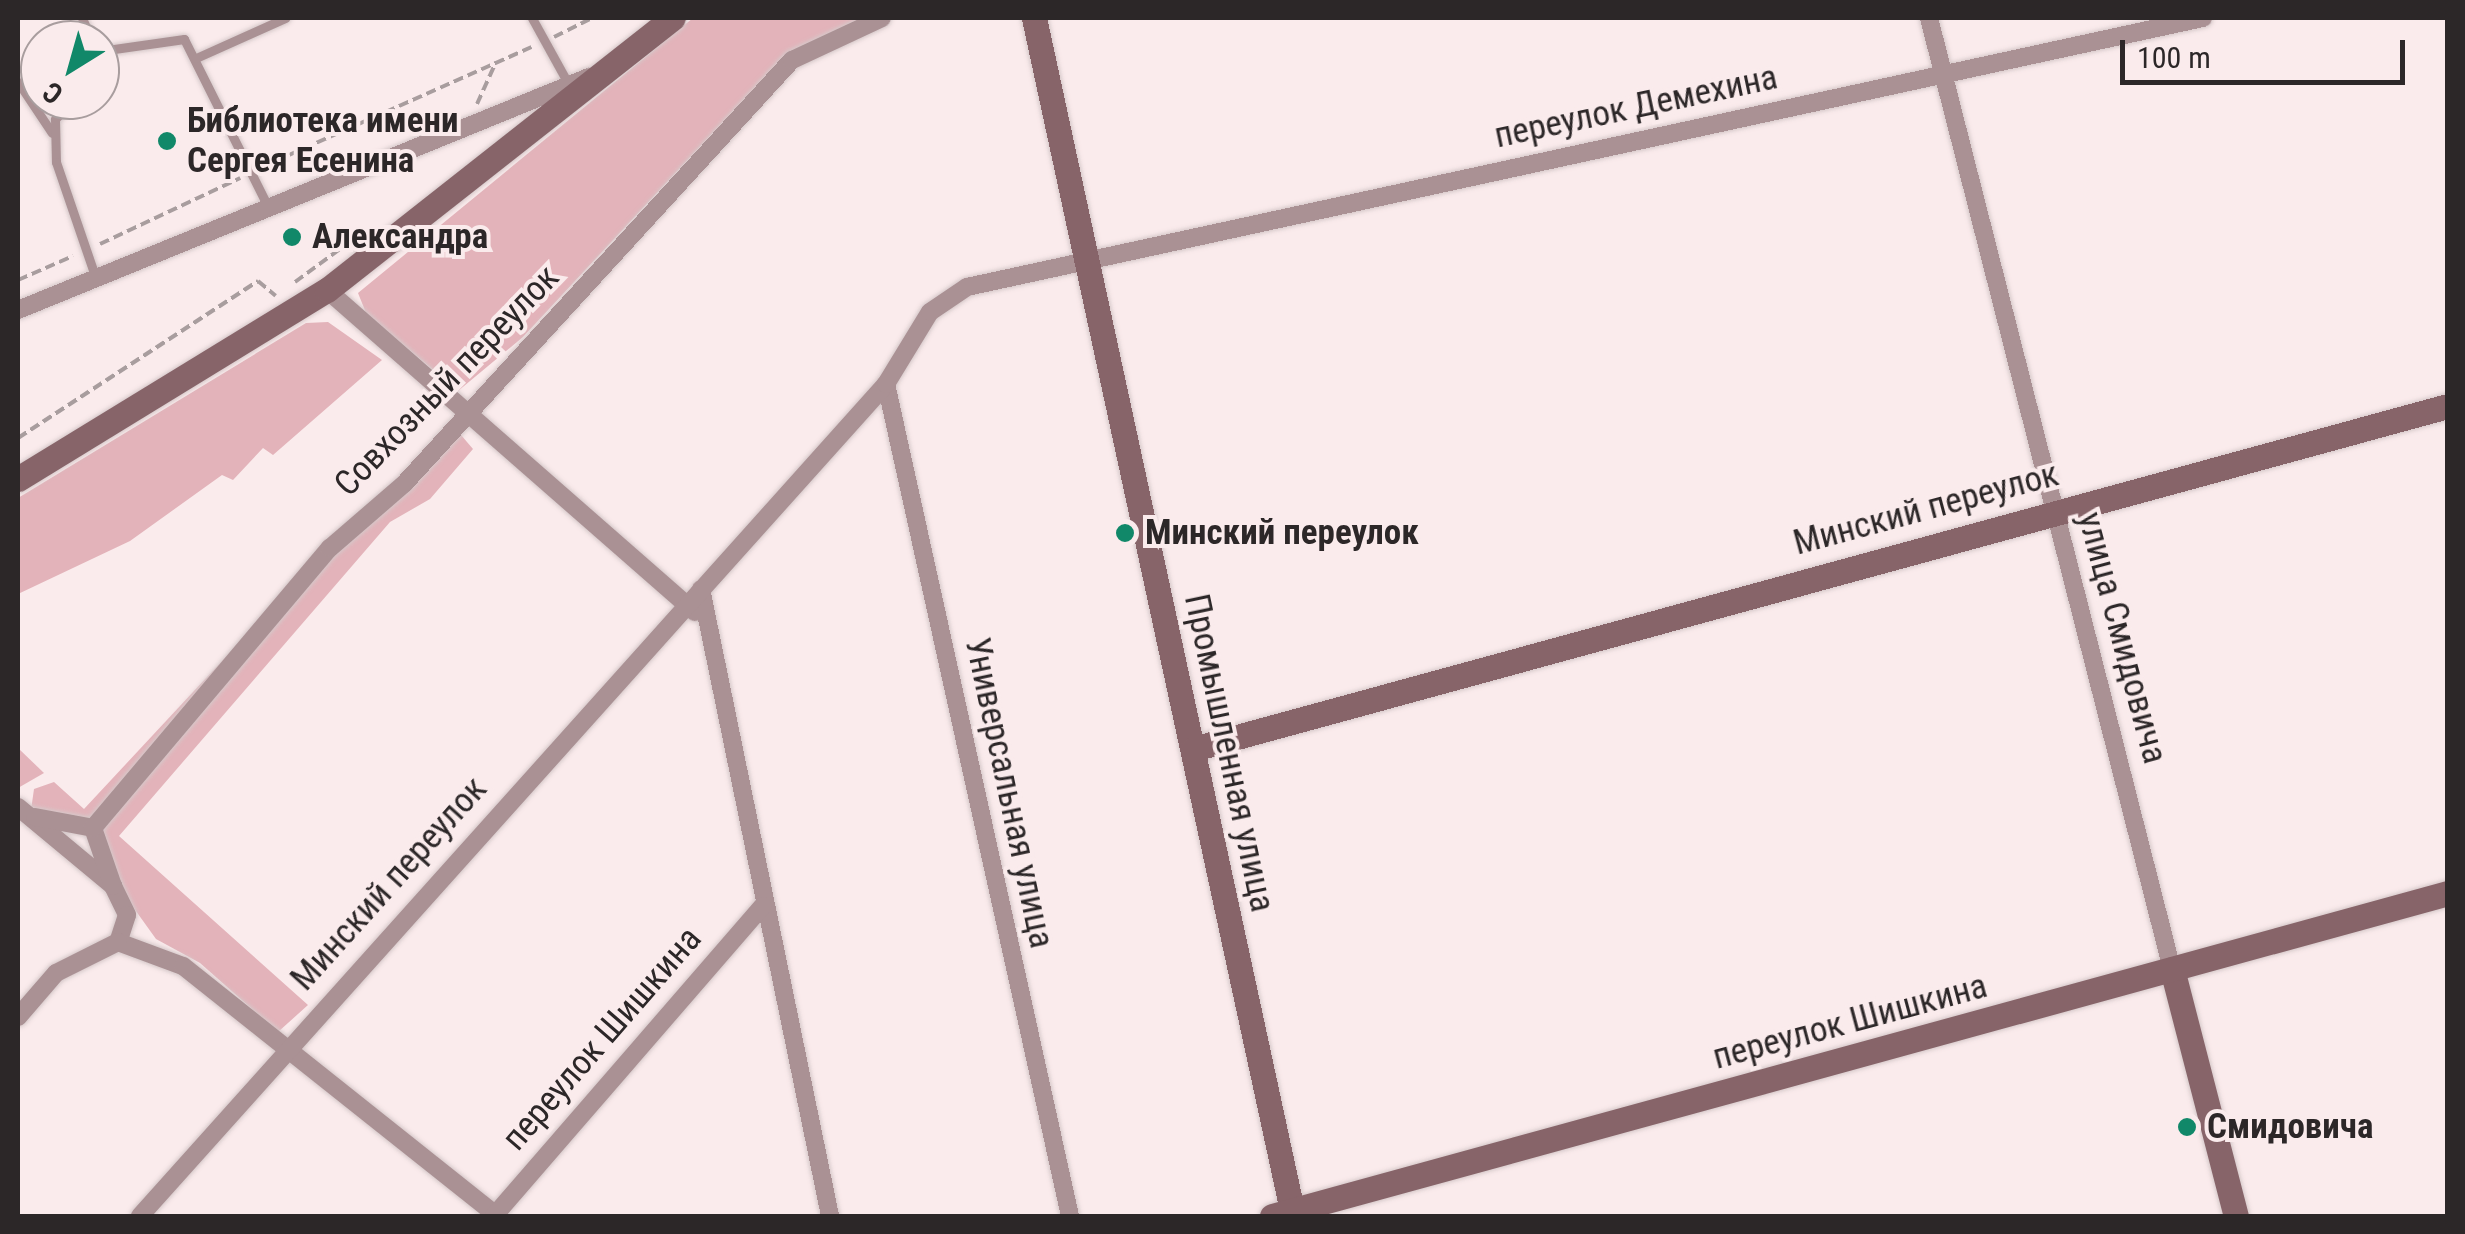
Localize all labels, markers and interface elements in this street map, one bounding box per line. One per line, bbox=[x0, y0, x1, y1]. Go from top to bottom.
north arrow bbox=[20, 20, 120, 120]
scale bar bbox=[2125, 20, 2410, 82]
text: 100 m bbox=[2137, 40, 2211, 75]
street label: переулок Демехина bbox=[1491, 57, 1781, 157]
text: С bbox=[37, 75, 69, 111]
place label: Библиотека имени Сергея Есенина bbox=[187, 100, 459, 182]
marker: Библиотека имени Сергея Есенина bbox=[156, 130, 178, 152]
place label: Александра bbox=[312, 216, 488, 258]
marker: Александра bbox=[281, 226, 303, 248]
street label: Совхозный переулок bbox=[326, 257, 568, 505]
street label: Минский переулок bbox=[1789, 453, 2063, 565]
street label: улица Смидовича bbox=[2068, 508, 2176, 768]
place label: Минский переулок bbox=[1145, 512, 1419, 554]
marker: Минский переулок bbox=[1114, 522, 1136, 544]
street label: Промышленная улица bbox=[1175, 590, 1283, 916]
street label: Универсальная улица bbox=[956, 634, 1062, 952]
street label: Минский переулок bbox=[282, 769, 496, 999]
street label: переулок Шишкина bbox=[494, 919, 710, 1159]
street label: переулок Шишкина bbox=[1708, 965, 1992, 1079]
place label: Смидовича bbox=[2207, 1106, 2373, 1148]
marker: Смидовича bbox=[2176, 1116, 2198, 1138]

